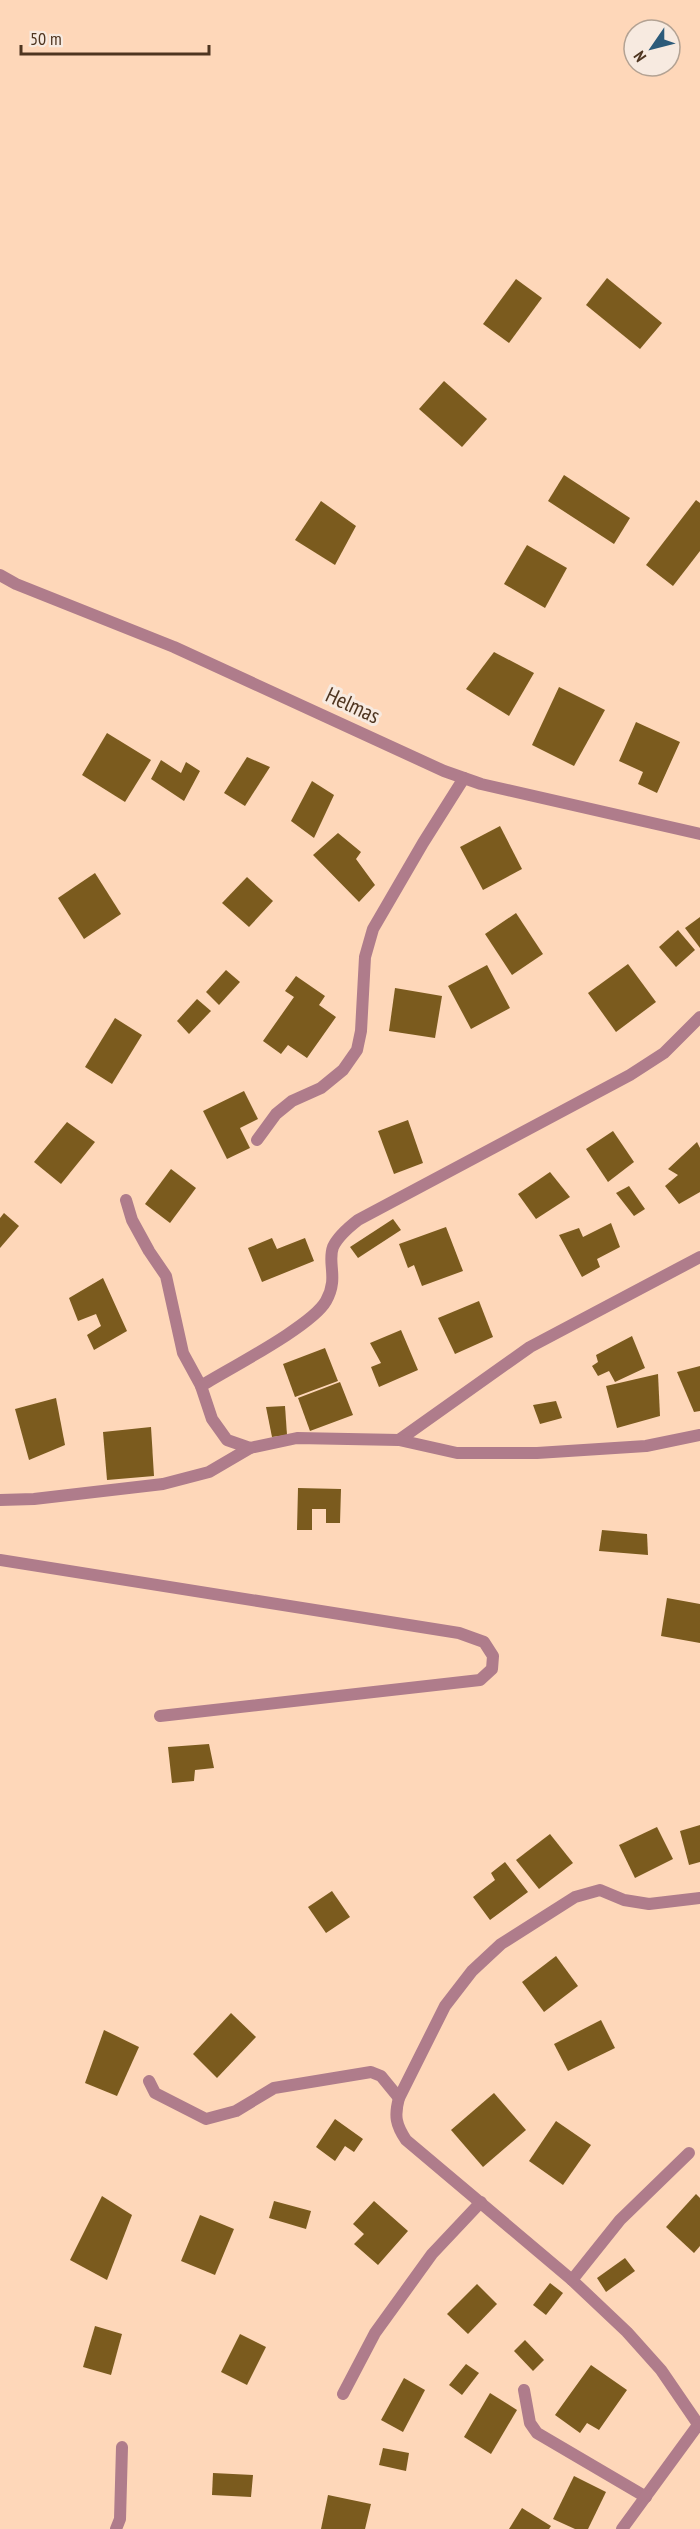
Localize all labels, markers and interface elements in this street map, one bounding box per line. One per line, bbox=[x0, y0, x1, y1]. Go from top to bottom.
scale bar bbox=[21, 18, 208, 56]
north arrow bbox=[622, 18, 682, 78]
text: 50 m bbox=[30, 27, 62, 50]
text: N bbox=[629, 47, 650, 66]
street label: Helmas bbox=[321, 680, 385, 730]

